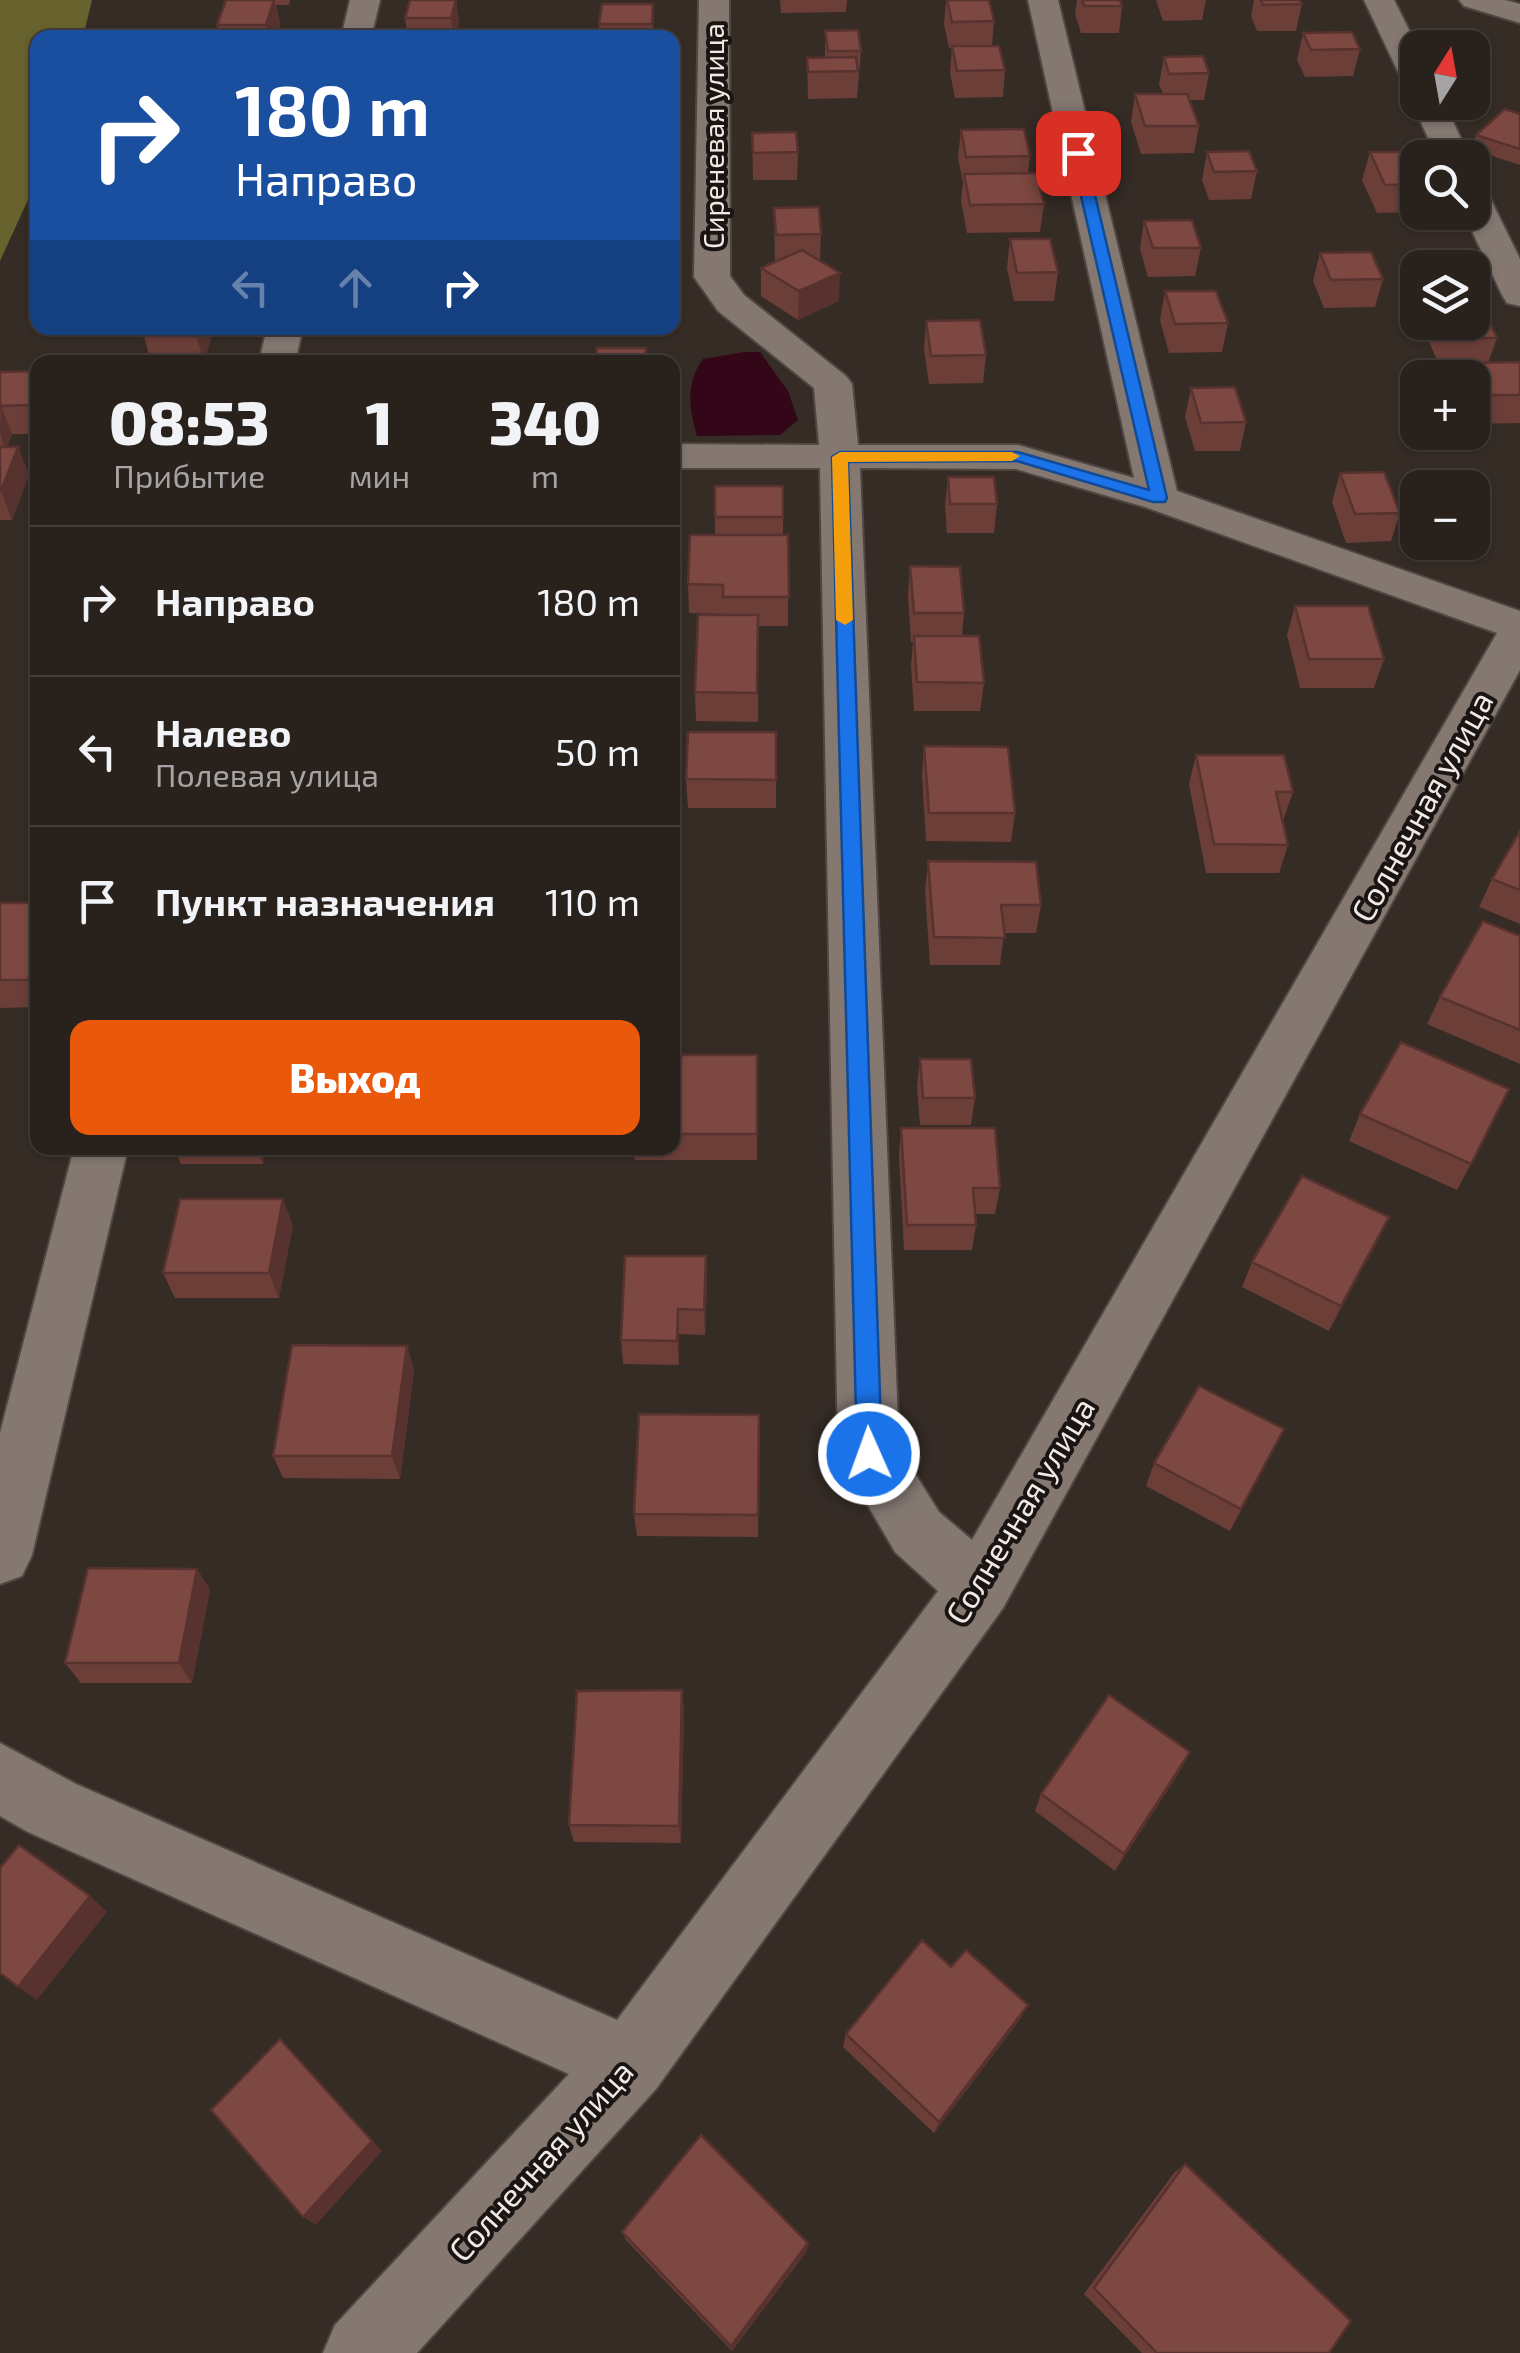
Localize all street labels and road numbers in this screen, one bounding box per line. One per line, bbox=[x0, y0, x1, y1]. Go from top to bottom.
street label: Сиреневая улица bbox=[696, 23, 730, 249]
street label: Солнечная улица bbox=[1342, 684, 1501, 928]
street label: Солнечная улица bbox=[937, 1390, 1102, 1630]
street label: Солнечная улица bbox=[440, 2052, 641, 2269]

